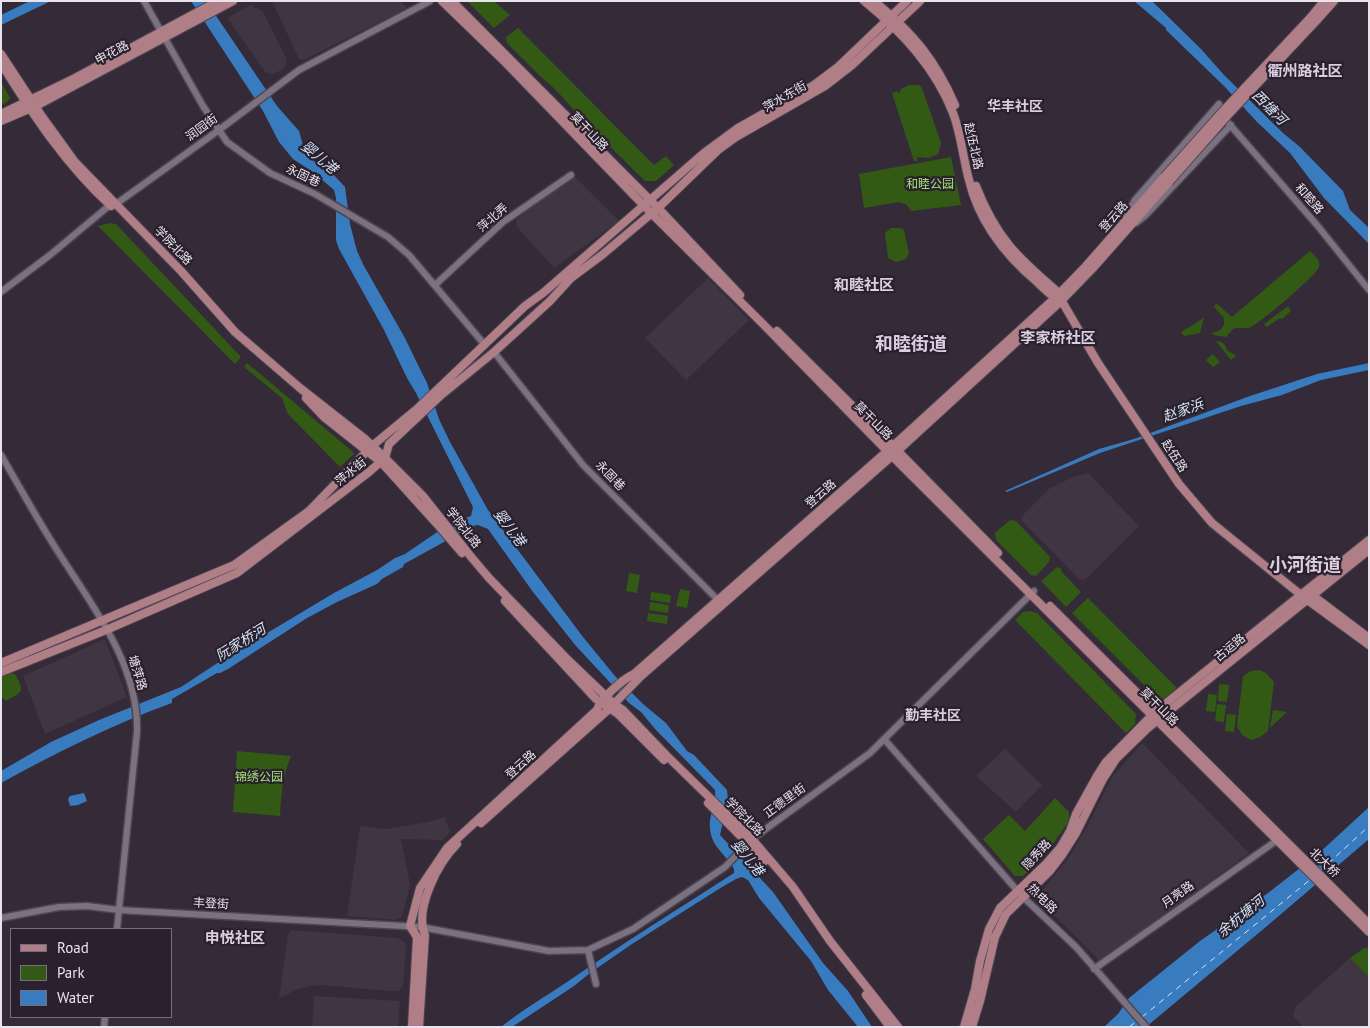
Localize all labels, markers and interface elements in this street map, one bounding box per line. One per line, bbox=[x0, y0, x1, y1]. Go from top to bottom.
street label: 申花路 bbox=[93, 38, 131, 68]
district label: 衢州路社区 bbox=[1268, 63, 1342, 81]
street label: 萍水东街 bbox=[761, 79, 809, 115]
water label: 西塘河 bbox=[1248, 87, 1290, 129]
district label: 华丰社区 bbox=[987, 99, 1043, 115]
street label: 莫干山路 bbox=[567, 110, 611, 154]
street label: 润园街 bbox=[183, 112, 221, 144]
street label: 赵伍北路 bbox=[961, 121, 985, 171]
water label: 婴儿港 bbox=[298, 138, 340, 178]
street label: 永固巷 bbox=[284, 162, 322, 190]
park label: 和睦公园 bbox=[906, 178, 954, 192]
street label: 和睦路 bbox=[1292, 181, 1326, 217]
street label: 登云路 bbox=[1097, 199, 1131, 235]
street label: 萍北弄 bbox=[475, 201, 511, 235]
street label: 学院北路 bbox=[151, 224, 195, 268]
district label: 和睦社区 bbox=[834, 277, 894, 295]
district label: 李家桥社区 bbox=[1021, 330, 1095, 348]
district label: 和睦街道 bbox=[875, 334, 947, 356]
water label: 赵家浜 bbox=[1160, 396, 1206, 426]
street label: 莫干山路 bbox=[851, 399, 895, 443]
street label: 赵伍路 bbox=[1158, 437, 1190, 475]
street label: 萍水街 bbox=[332, 455, 370, 489]
street label: 永固巷 bbox=[592, 458, 628, 494]
street label: 登云路 bbox=[803, 477, 839, 511]
street label: 学院北路 bbox=[443, 505, 483, 551]
water label: 婴儿港 bbox=[490, 506, 528, 550]
district label: 小河街道 bbox=[1269, 555, 1341, 577]
water label: 阮家桥河 bbox=[213, 621, 269, 665]
street label: 古运路 bbox=[1211, 631, 1249, 665]
street label: 塘萍路 bbox=[125, 654, 149, 692]
street label: 莫干山路 bbox=[1137, 685, 1181, 729]
district label: 勤丰社区 bbox=[905, 708, 961, 724]
street label: 登云路 bbox=[503, 748, 539, 782]
park label: 锦绣公园 bbox=[235, 771, 283, 785]
street label: 正德里街 bbox=[761, 781, 809, 821]
street label: 学院北路 bbox=[722, 795, 766, 839]
water label: 婴儿港 bbox=[727, 836, 767, 880]
street label: 隐秀路 bbox=[1019, 837, 1055, 873]
street label: 北大桥 bbox=[1306, 845, 1342, 881]
street label: 月亮路 bbox=[1159, 879, 1197, 911]
street label: 热电路 bbox=[1024, 881, 1060, 917]
water label: 余杭塘河 bbox=[1214, 893, 1268, 941]
street label: 丰登街 bbox=[193, 896, 229, 912]
legend bbox=[10, 928, 172, 1018]
district label: 申悦社区 bbox=[205, 930, 265, 948]
text: Road bbox=[57, 938, 89, 957]
text: Park bbox=[57, 963, 85, 982]
text: Water bbox=[57, 988, 94, 1007]

